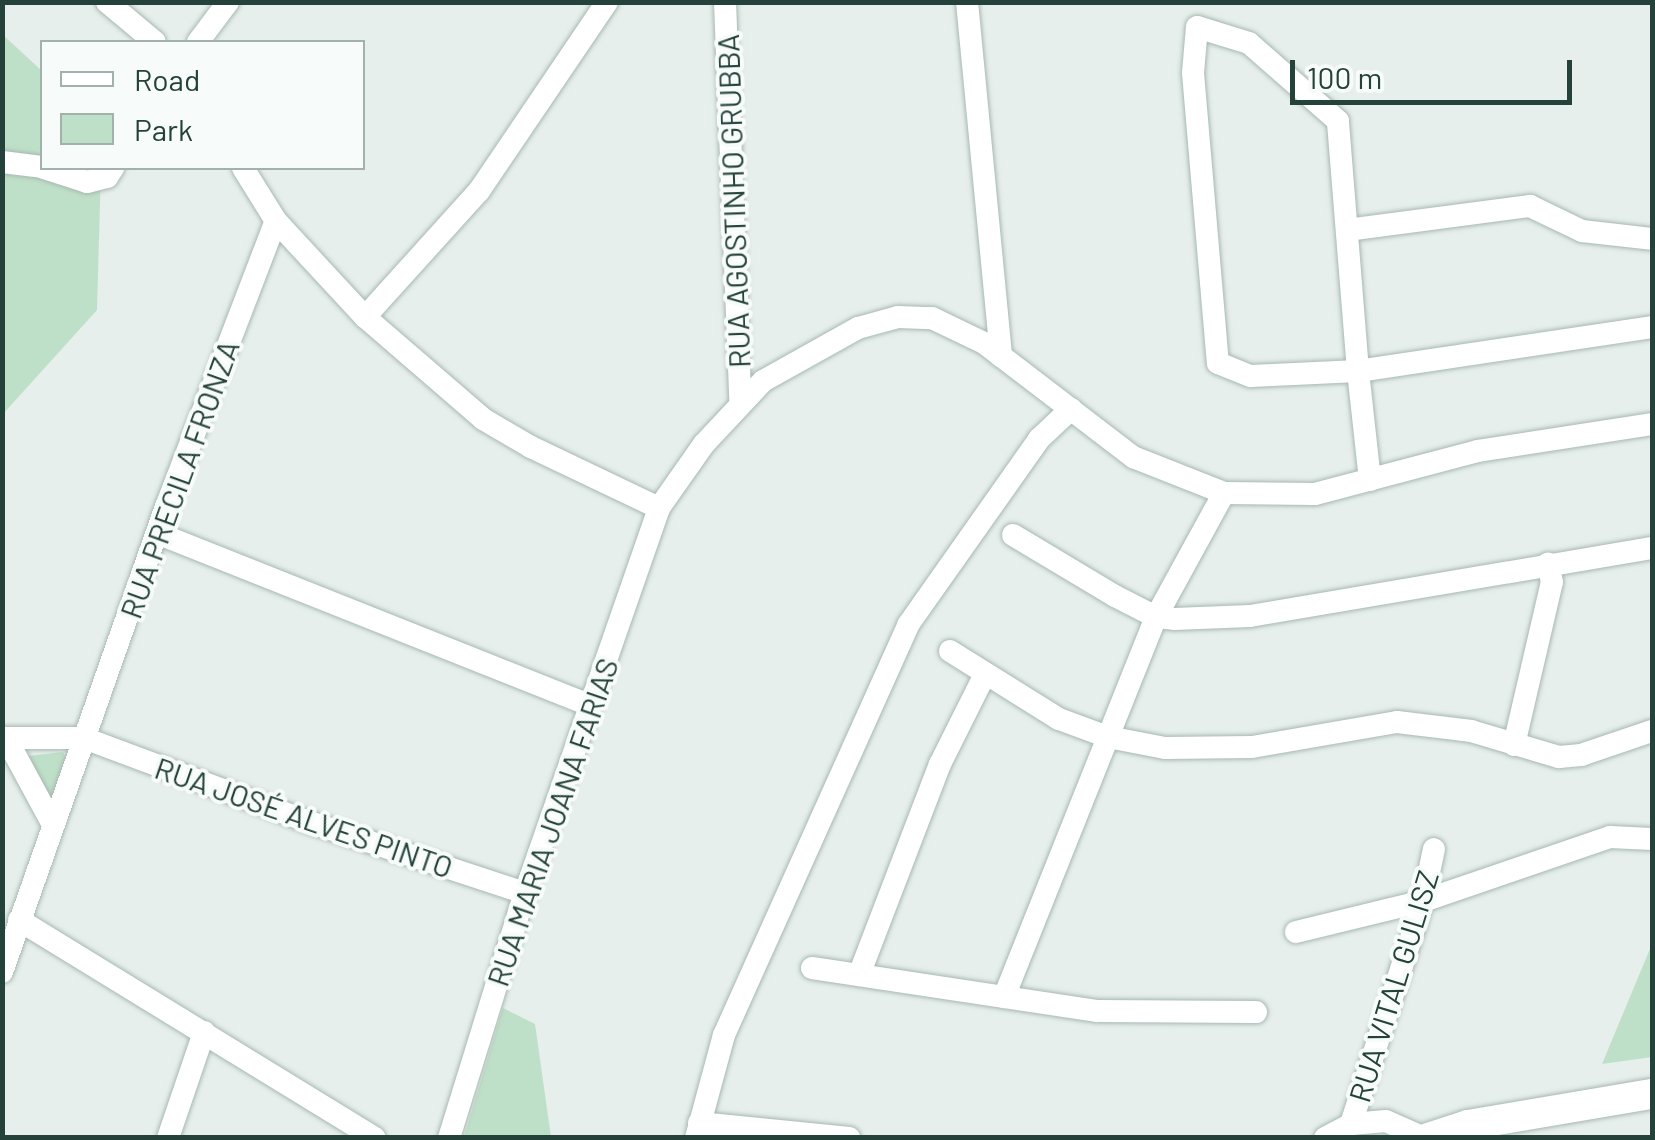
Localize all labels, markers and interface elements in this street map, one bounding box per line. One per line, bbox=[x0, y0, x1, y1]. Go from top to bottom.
street label: RUA AGOSTINHO GRUBBA bbox=[709, 33, 757, 369]
legend bbox=[40, 40, 365, 170]
scale bar bbox=[1295, 40, 1578, 102]
text: 100 m bbox=[1307, 59, 1382, 95]
text: Road bbox=[134, 61, 200, 97]
text: Park bbox=[134, 111, 193, 147]
street label: RUA PRECILA FRONZA bbox=[112, 335, 246, 623]
street label: RUA MARIA JOANA FARIAS bbox=[479, 653, 625, 991]
street label: RUA JOSÉ ALVES PINTO bbox=[150, 749, 458, 885]
street label: RUA VITAL GULISZ bbox=[1341, 866, 1445, 1106]

